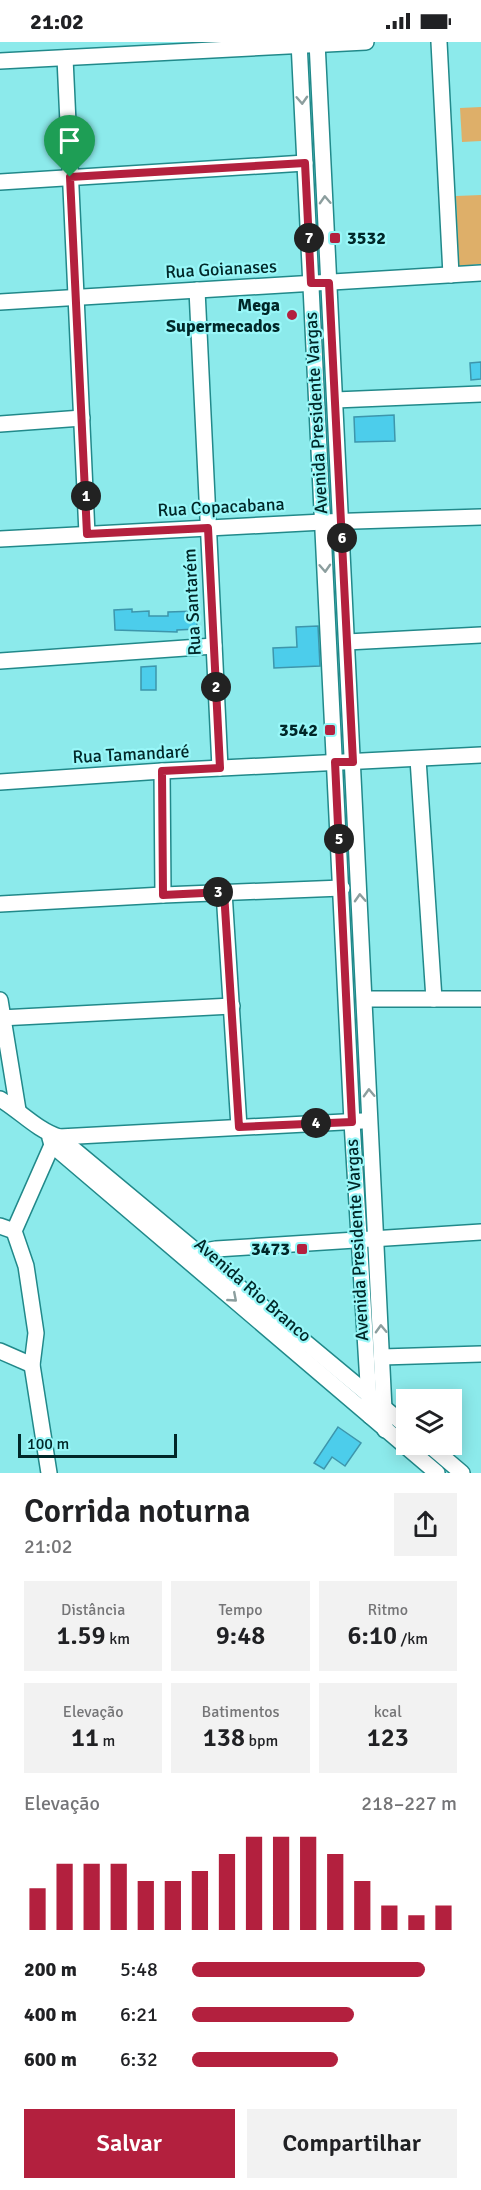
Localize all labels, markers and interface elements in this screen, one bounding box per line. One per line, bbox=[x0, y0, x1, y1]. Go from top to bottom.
text: 21:02 bbox=[30, 8, 84, 35]
one-way arrow bbox=[295, 96, 308, 105]
pin bbox=[44, 115, 95, 177]
icon: arrive bbox=[53, 124, 86, 157]
one-way arrow bbox=[319, 195, 332, 204]
pin: 7 bbox=[294, 223, 324, 253]
place label: 3532 bbox=[347, 227, 386, 249]
text: 7 bbox=[305, 228, 313, 248]
marker: 3532 bbox=[328, 231, 342, 245]
street label: Rua Goianases bbox=[165, 255, 278, 283]
place label: Mega Supermecados bbox=[166, 294, 280, 337]
marker: Mega Supermecados bbox=[285, 308, 299, 322]
street label: Avenida Presidente Vargas bbox=[300, 311, 332, 515]
pin: 1 bbox=[71, 481, 101, 511]
text: 1 bbox=[82, 486, 90, 506]
street label: Rua Copacabana bbox=[157, 493, 285, 521]
pin: 6 bbox=[327, 523, 357, 553]
text: 6 bbox=[338, 528, 346, 548]
street label: Rua Santarém bbox=[178, 548, 206, 656]
one-way arrow bbox=[319, 563, 332, 572]
pin: 2 bbox=[201, 672, 231, 702]
text: 2 bbox=[212, 677, 220, 697]
place label: 3542 bbox=[279, 719, 318, 741]
marker: 3542 bbox=[323, 723, 337, 737]
street label: Rua Tamandaré bbox=[72, 740, 190, 768]
pin: 5 bbox=[324, 824, 354, 854]
text: 5 bbox=[335, 829, 343, 849]
pin: 3 bbox=[203, 877, 233, 907]
text: 3 bbox=[214, 882, 222, 902]
one-way arrow bbox=[354, 893, 367, 902]
one-way arrow bbox=[362, 1088, 375, 1097]
pin: 4 bbox=[301, 1108, 331, 1138]
text: 4 bbox=[312, 1113, 320, 1133]
street label: Avenida Presidente Vargas bbox=[341, 1138, 373, 1342]
street label: Avenida Rio Branco bbox=[190, 1233, 316, 1347]
place label: 3473 bbox=[251, 1238, 290, 1260]
marker: 3473 bbox=[295, 1242, 309, 1256]
one-way arrow bbox=[226, 1290, 237, 1301]
one-way arrow bbox=[375, 1325, 387, 1334]
map controls bbox=[396, 1389, 462, 1455]
button: layers bbox=[396, 1389, 462, 1455]
scale bar bbox=[18, 1431, 177, 1458]
text: 100 m bbox=[27, 1434, 69, 1454]
text: Corrida noturna bbox=[24, 1491, 251, 1532]
button: share bbox=[394, 1493, 457, 1556]
text: 21:02 bbox=[24, 1534, 73, 1559]
text: Distância bbox=[61, 1600, 125, 1620]
text: Tempo bbox=[218, 1600, 263, 1620]
text: Ritmo bbox=[368, 1600, 408, 1620]
text: 1.59 bbox=[56, 1620, 106, 1652]
text: 9:48 bbox=[216, 1620, 265, 1652]
text: 6:10 bbox=[348, 1620, 397, 1652]
text: km bbox=[106, 1629, 130, 1649]
text: /km bbox=[397, 1629, 428, 1649]
text: Elevação bbox=[63, 1702, 123, 1722]
text: Batimentos bbox=[202, 1702, 279, 1722]
text: kcal bbox=[374, 1702, 402, 1722]
text: 11 bbox=[71, 1722, 99, 1754]
text: 138 bbox=[203, 1722, 245, 1754]
text: 123 bbox=[367, 1722, 409, 1754]
text: m bbox=[99, 1731, 115, 1751]
text: bpm bbox=[245, 1731, 278, 1751]
text: Elevação bbox=[24, 1791, 100, 1816]
text: 218–227 m bbox=[361, 1791, 457, 1816]
text: 200 m bbox=[24, 1957, 77, 1982]
text: 5:48 bbox=[120, 1957, 158, 1982]
text: 400 m bbox=[24, 2002, 77, 2027]
text: 6:21 bbox=[120, 2002, 158, 2027]
text: 600 m bbox=[24, 2047, 77, 2072]
text: 6:32 bbox=[120, 2047, 158, 2072]
button: Salvar bbox=[24, 2109, 235, 2178]
button: Compartilhar bbox=[247, 2109, 457, 2178]

